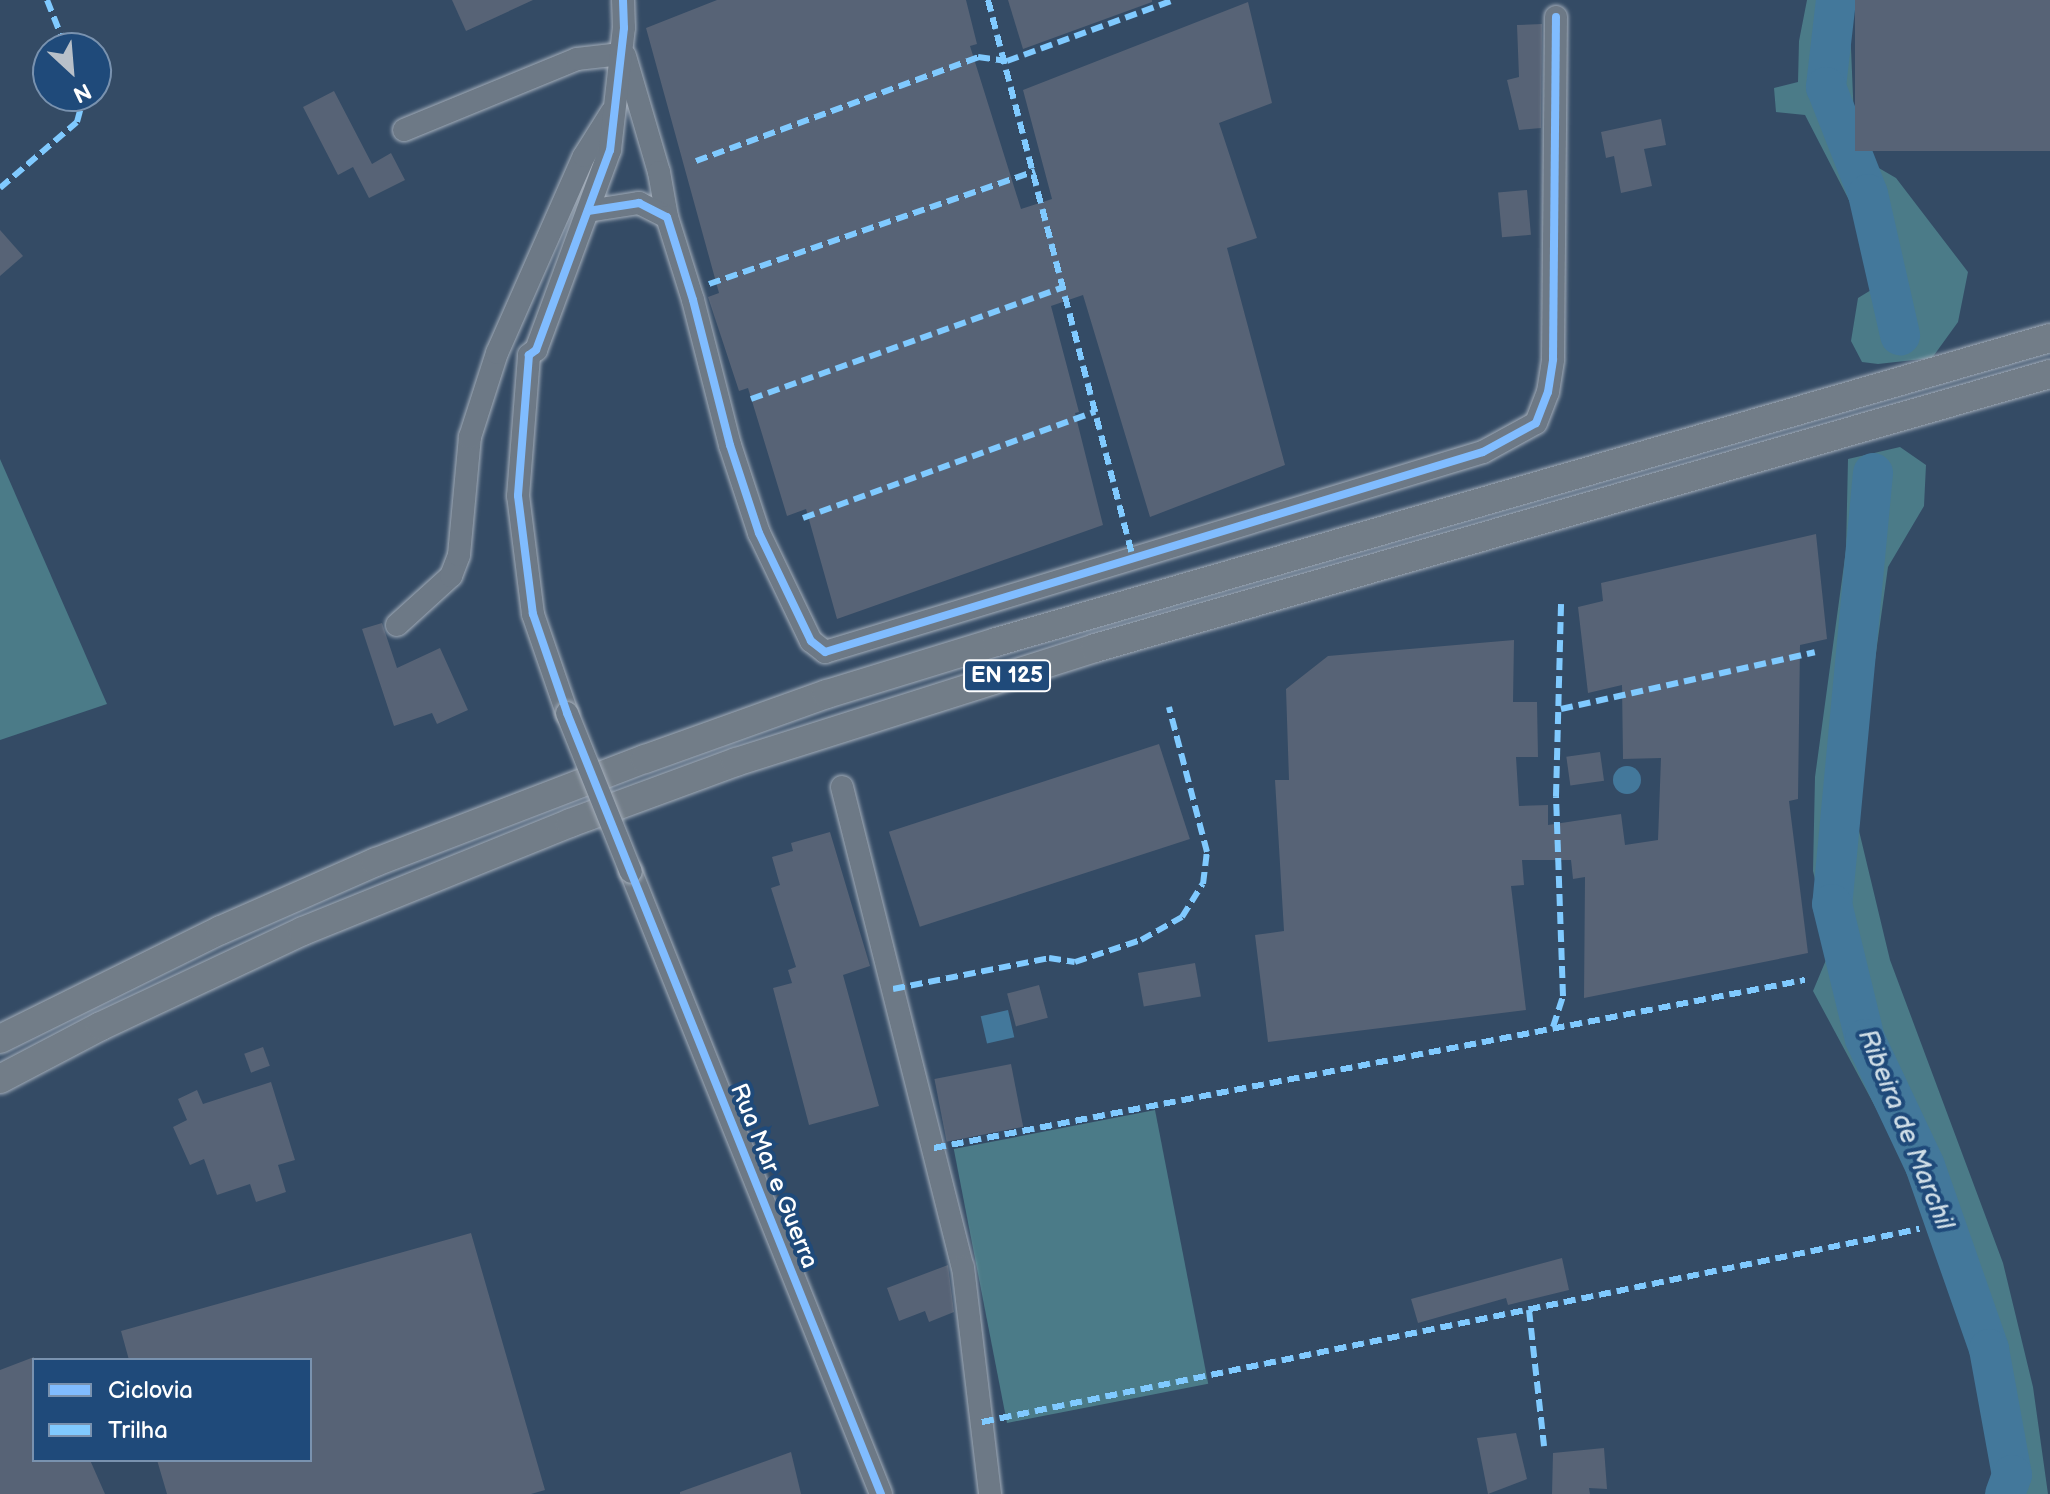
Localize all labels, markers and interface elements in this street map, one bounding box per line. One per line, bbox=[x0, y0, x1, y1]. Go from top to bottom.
north arrow bbox=[32, 32, 112, 112]
text: N bbox=[69, 76, 95, 108]
road number: EN 125 bbox=[963, 658, 1051, 694]
water label: Ribeira de Marchil bbox=[1851, 1025, 1959, 1235]
street label: Rua Mar e Guerra bbox=[724, 1079, 824, 1273]
legend bbox=[32, 1358, 312, 1462]
text: Ciclovia bbox=[108, 1376, 193, 1405]
text: Trilha bbox=[108, 1416, 168, 1445]

